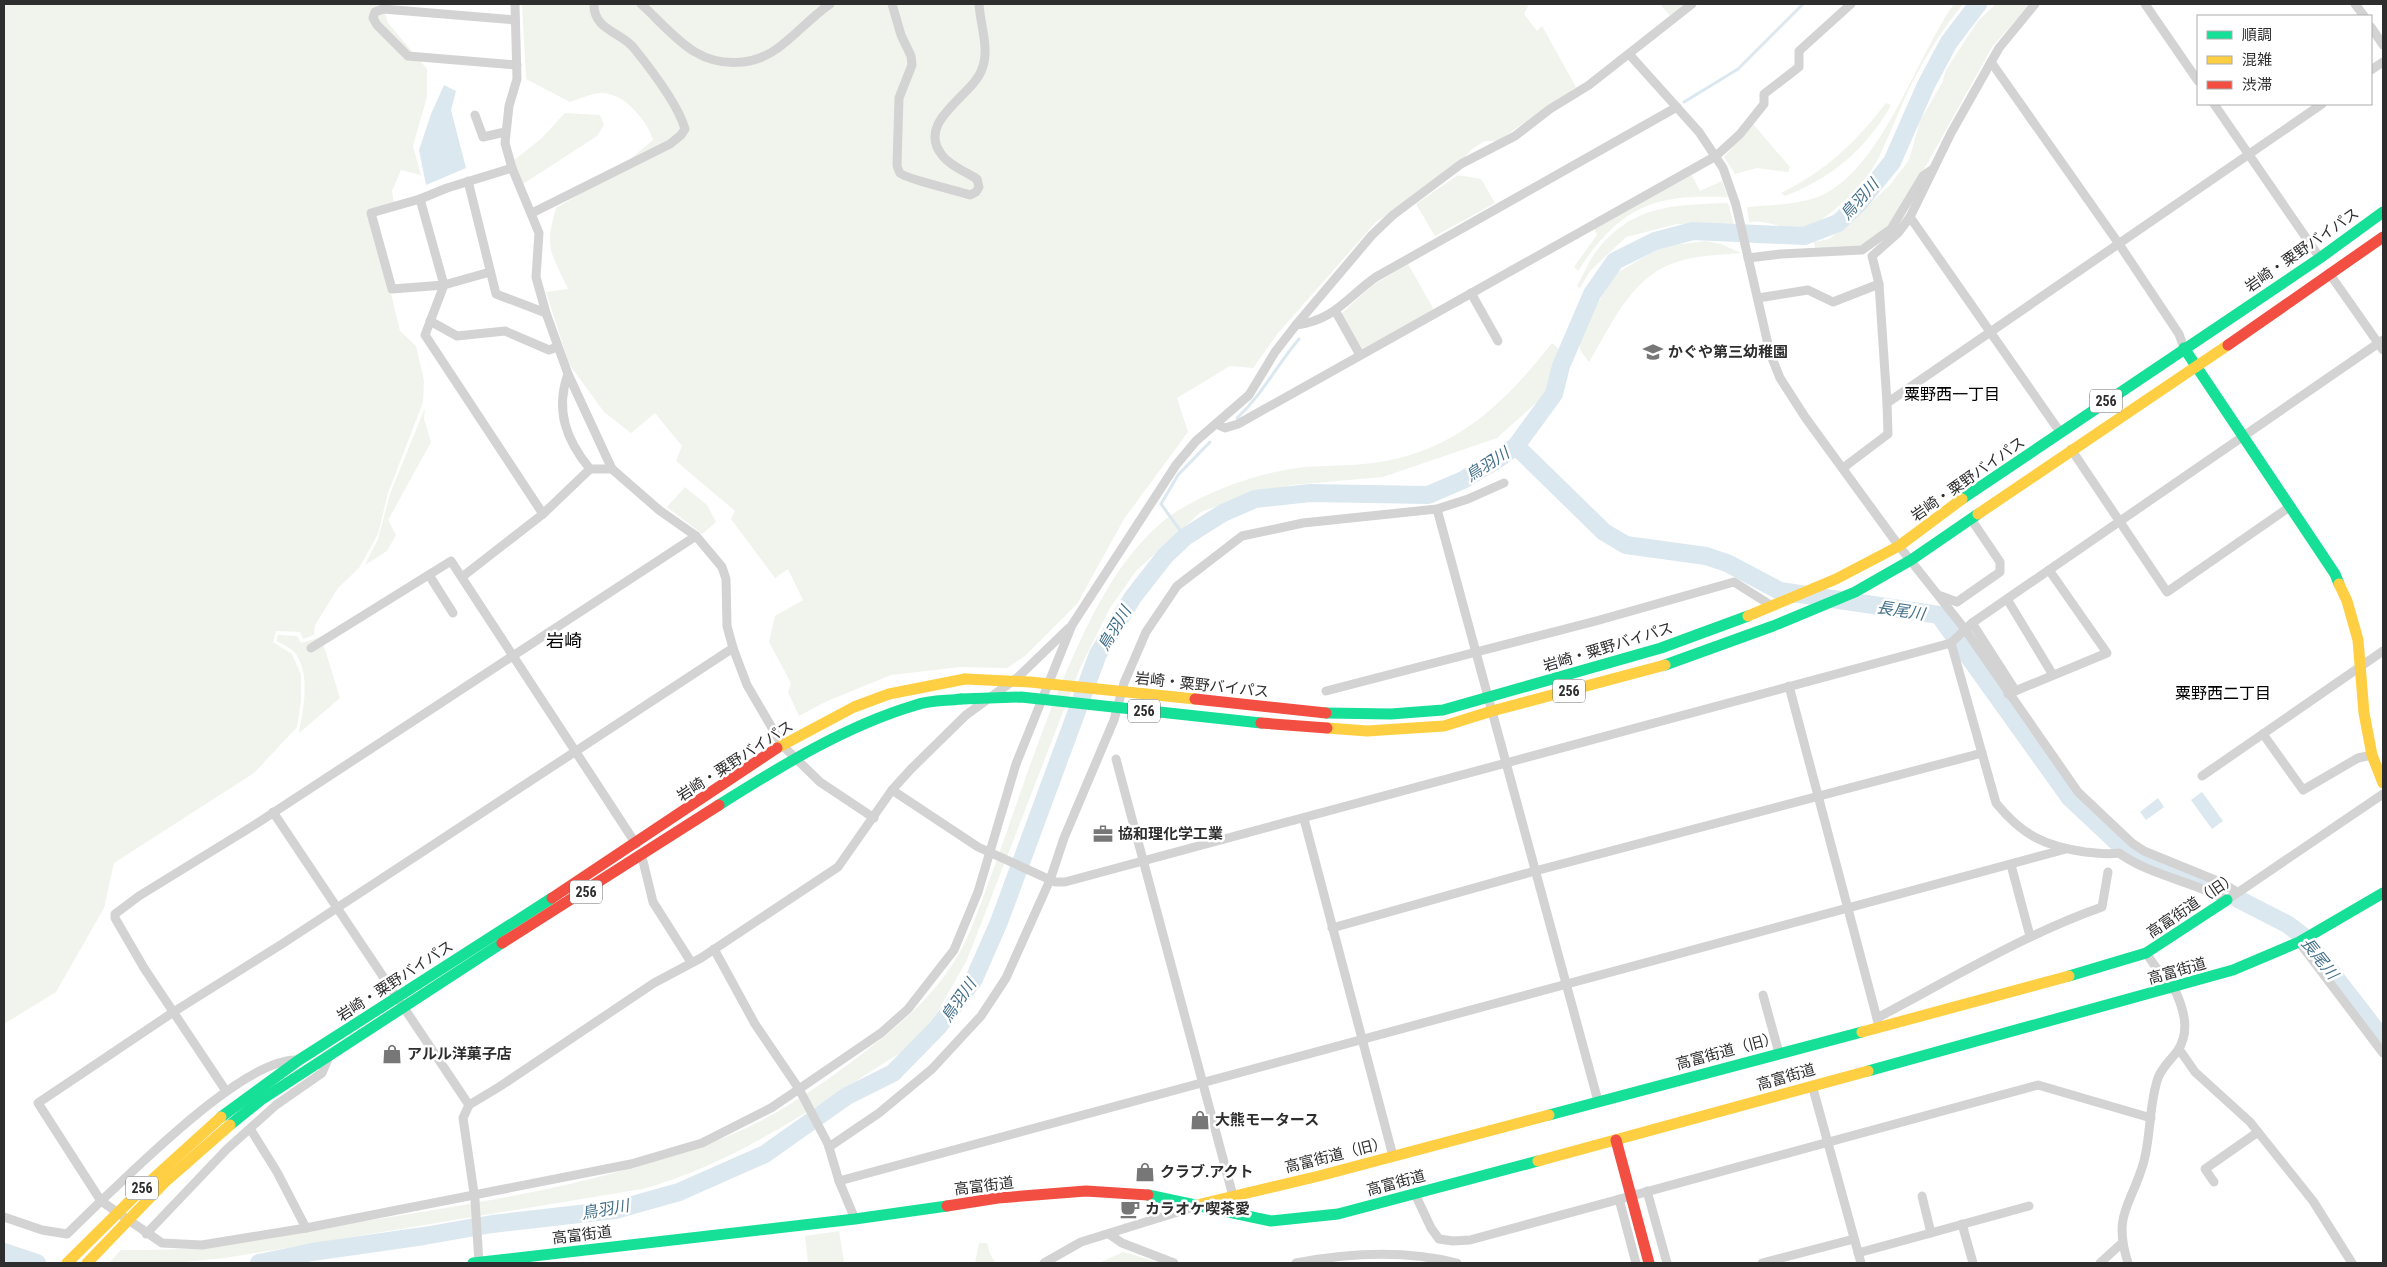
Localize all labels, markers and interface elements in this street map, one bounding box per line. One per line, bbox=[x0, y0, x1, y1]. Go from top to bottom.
legend bbox=[2197, 15, 2372, 105]
text: 順調 bbox=[2242, 26, 2272, 44]
text: 混雑 bbox=[2242, 51, 2272, 69]
text: 渋滞 bbox=[2242, 76, 2272, 94]
water label: 鳥羽川 bbox=[1836, 174, 1884, 224]
street label: 岩崎・粟野バイパス bbox=[2242, 204, 2362, 296]
school or university icon: かぐや第三幼稚園 bbox=[1642, 341, 1664, 363]
place label: かぐや第三幼稚園 bbox=[1668, 343, 1788, 361]
district label: 粟野西一丁目 bbox=[1904, 385, 2000, 404]
road number: 256 bbox=[2090, 390, 2122, 412]
street label: 岩崎・粟野バイパス bbox=[1908, 433, 2028, 525]
water label: 鳥羽川 bbox=[1462, 442, 1514, 485]
water label: 長尾川 bbox=[1876, 597, 1928, 624]
water label: 鳥羽川 bbox=[1094, 601, 1136, 654]
street label: 岩崎・粟野バイパス bbox=[1541, 619, 1675, 675]
district label: 岩崎 bbox=[546, 630, 582, 651]
street label: 岩崎・粟野バイパス bbox=[1134, 669, 1270, 701]
road number: 256 bbox=[1553, 679, 1585, 702]
district label: 粟野西二丁目 bbox=[2175, 684, 2271, 703]
road number: 256 bbox=[1128, 699, 1160, 722]
street label: 岩崎・粟野バイパス bbox=[674, 717, 796, 805]
office icon: 協和理化学工業 bbox=[1092, 823, 1114, 845]
place label: 協和理化学工業 bbox=[1118, 825, 1223, 843]
street label: 高富街道（旧） bbox=[2143, 868, 2241, 942]
road number: 256 bbox=[570, 880, 602, 904]
water label: 長尾川 bbox=[2297, 934, 2343, 984]
street label: 岩崎・粟野バイパス bbox=[334, 937, 456, 1025]
street label: 高富街道 bbox=[2146, 954, 2208, 988]
water label: 鳥羽川 bbox=[937, 974, 981, 1025]
street label: 高富街道（旧） bbox=[1674, 1029, 1780, 1073]
shop icon: アルル洋菓子店 bbox=[381, 1043, 403, 1065]
place label: アルル洋菓子店 bbox=[407, 1045, 512, 1063]
street label: 高富街道 bbox=[1755, 1060, 1817, 1094]
shop icon: 大熊モータース bbox=[1189, 1109, 1211, 1131]
place label: 大熊モータース bbox=[1215, 1111, 1319, 1129]
street label: 高富街道（旧） bbox=[1283, 1134, 1389, 1176]
shop icon: クラブ.アクト bbox=[1134, 1161, 1156, 1183]
place label: クラブ.アクト bbox=[1160, 1163, 1254, 1181]
street label: 高富街道 bbox=[1365, 1167, 1427, 1199]
street label: 高富街道 bbox=[953, 1173, 1015, 1199]
road number: 256 bbox=[126, 1176, 158, 1200]
water label: 鳥羽川 bbox=[580, 1196, 632, 1223]
cafe icon: カラオケ喫茶愛 bbox=[1119, 1198, 1141, 1220]
place label: カラオケ喫茶愛 bbox=[1145, 1200, 1250, 1218]
street label: 高富街道 bbox=[551, 1222, 613, 1248]

